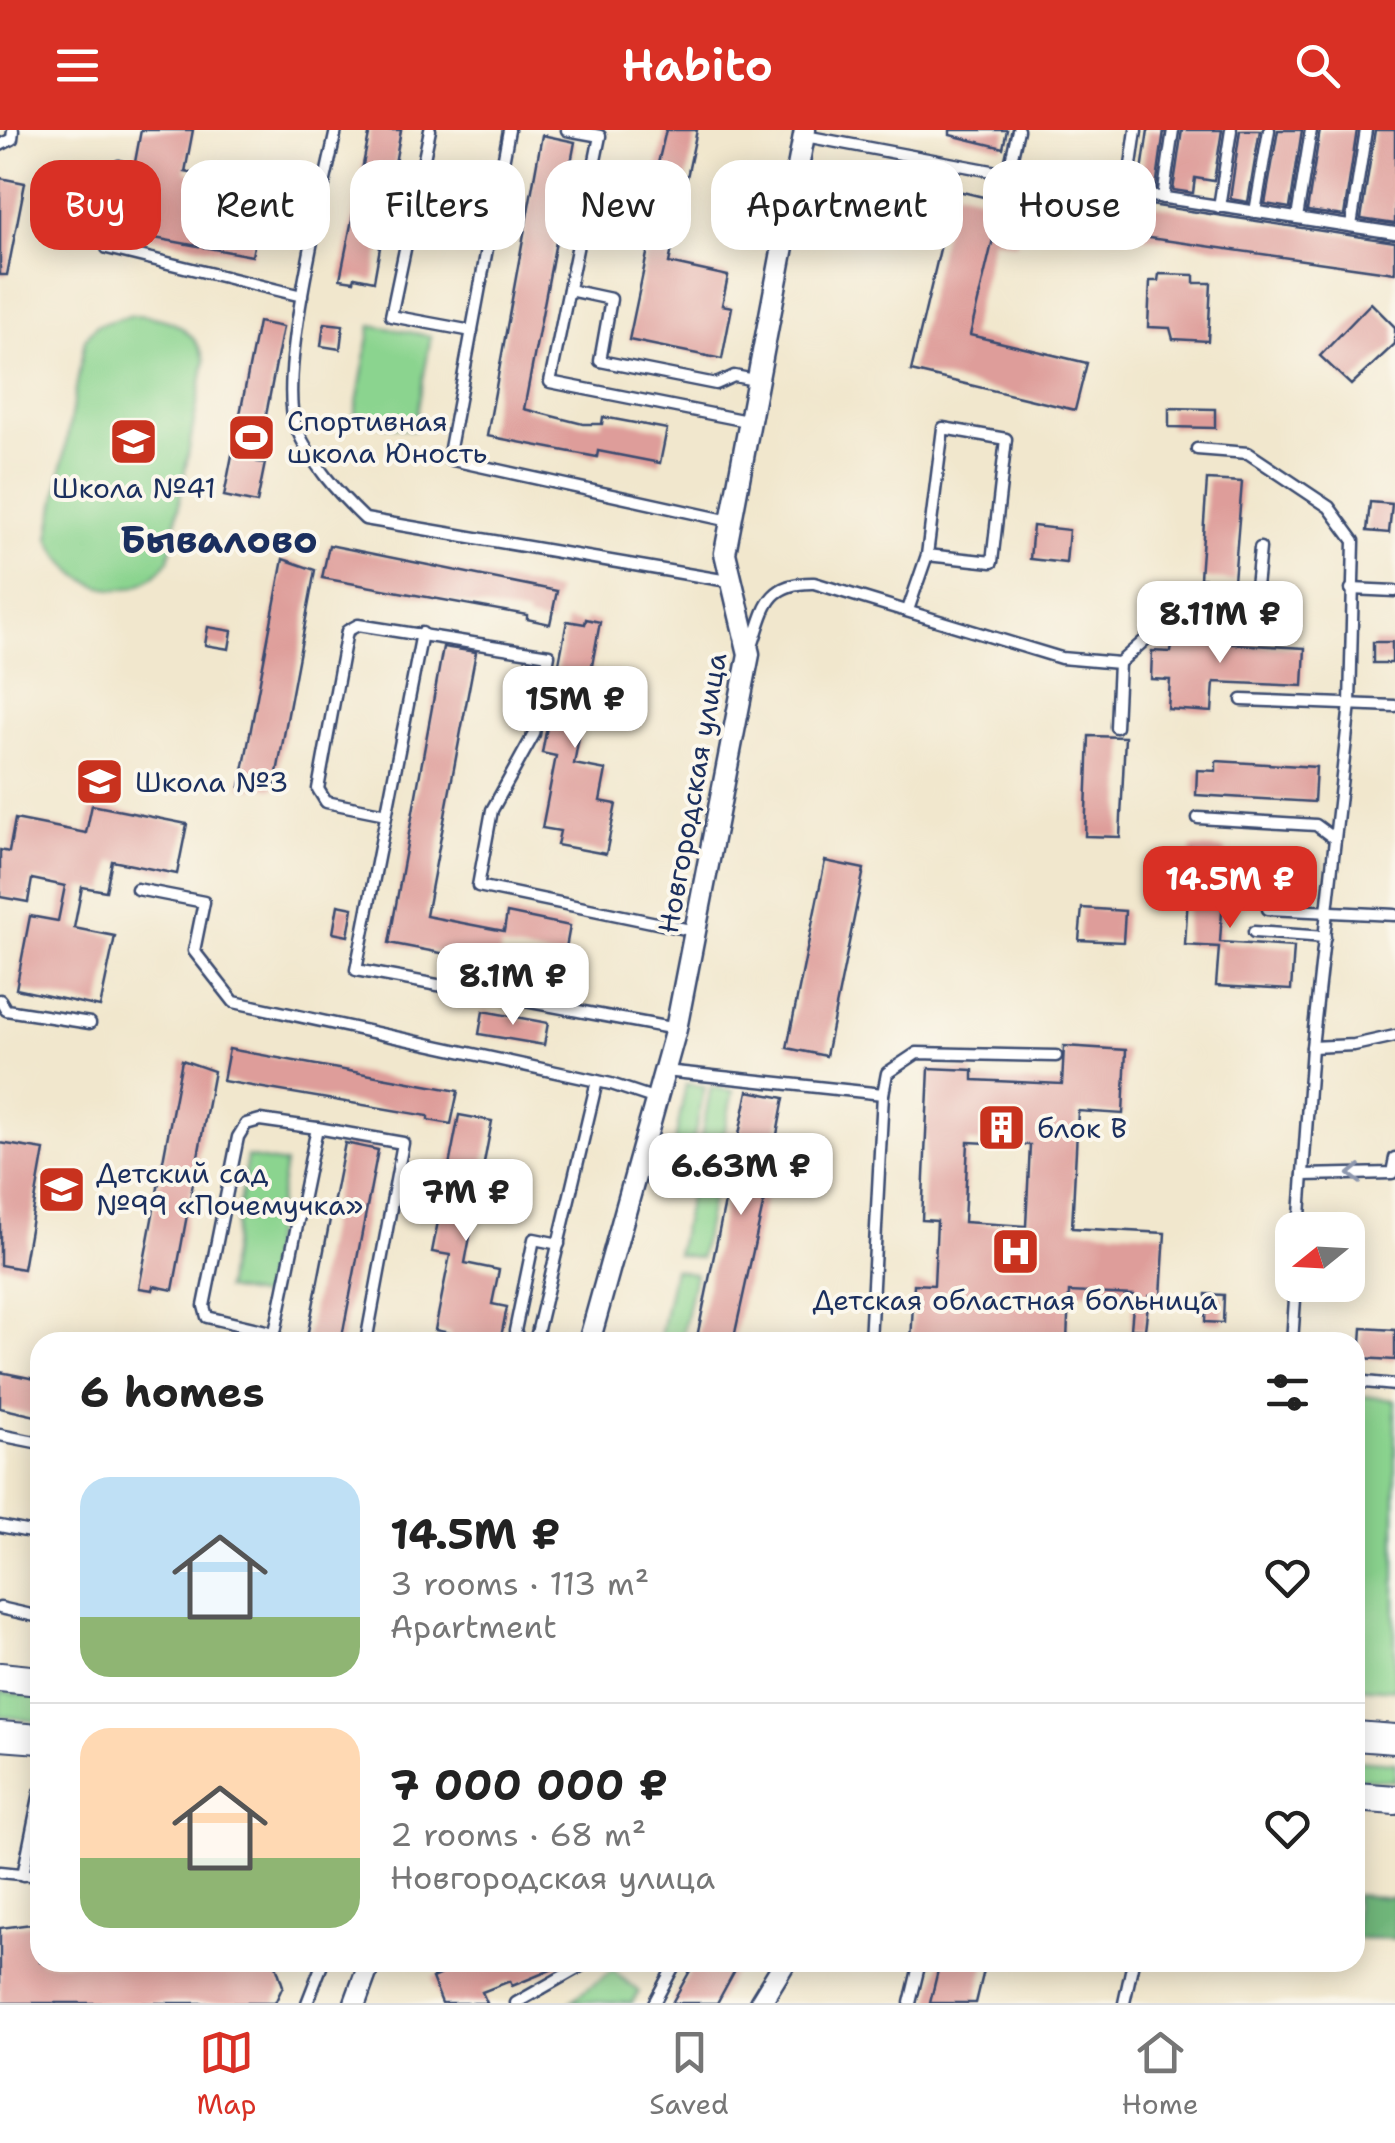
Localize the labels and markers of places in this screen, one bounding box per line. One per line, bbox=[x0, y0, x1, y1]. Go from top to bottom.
place label: Спортивная школа Юность bbox=[287, 402, 487, 472]
sports icon: Спортивная школа Юность bbox=[226, 411, 278, 463]
school or university icon: Школа №41 bbox=[108, 415, 160, 467]
place label: Школа №41 bbox=[52, 469, 216, 507]
pin: 8.11M ₽ bbox=[1128, 581, 1312, 666]
pin: 15M ₽ bbox=[505, 666, 645, 751]
school or university icon: Школа №3 bbox=[74, 756, 126, 808]
place label: Школа №3 bbox=[135, 763, 289, 801]
pin: 14.5M ₽ bbox=[1138, 846, 1322, 931]
pin: 8.1M ₽ bbox=[432, 943, 594, 1028]
building icon: блок В bbox=[976, 1102, 1028, 1154]
place label: блок В bbox=[1037, 1109, 1127, 1147]
pin: 6.63M ₽ bbox=[649, 1133, 833, 1218]
place label: Детский сад №99 «Почемучка» bbox=[96, 1154, 363, 1224]
pin: 7M ₽ bbox=[407, 1159, 525, 1244]
school or university icon: Детский сад №99 «Почемучка» bbox=[35, 1163, 87, 1215]
hospital icon: Детская областная больница bbox=[989, 1226, 1041, 1278]
place label: Детская областная больница bbox=[812, 1281, 1218, 1319]

